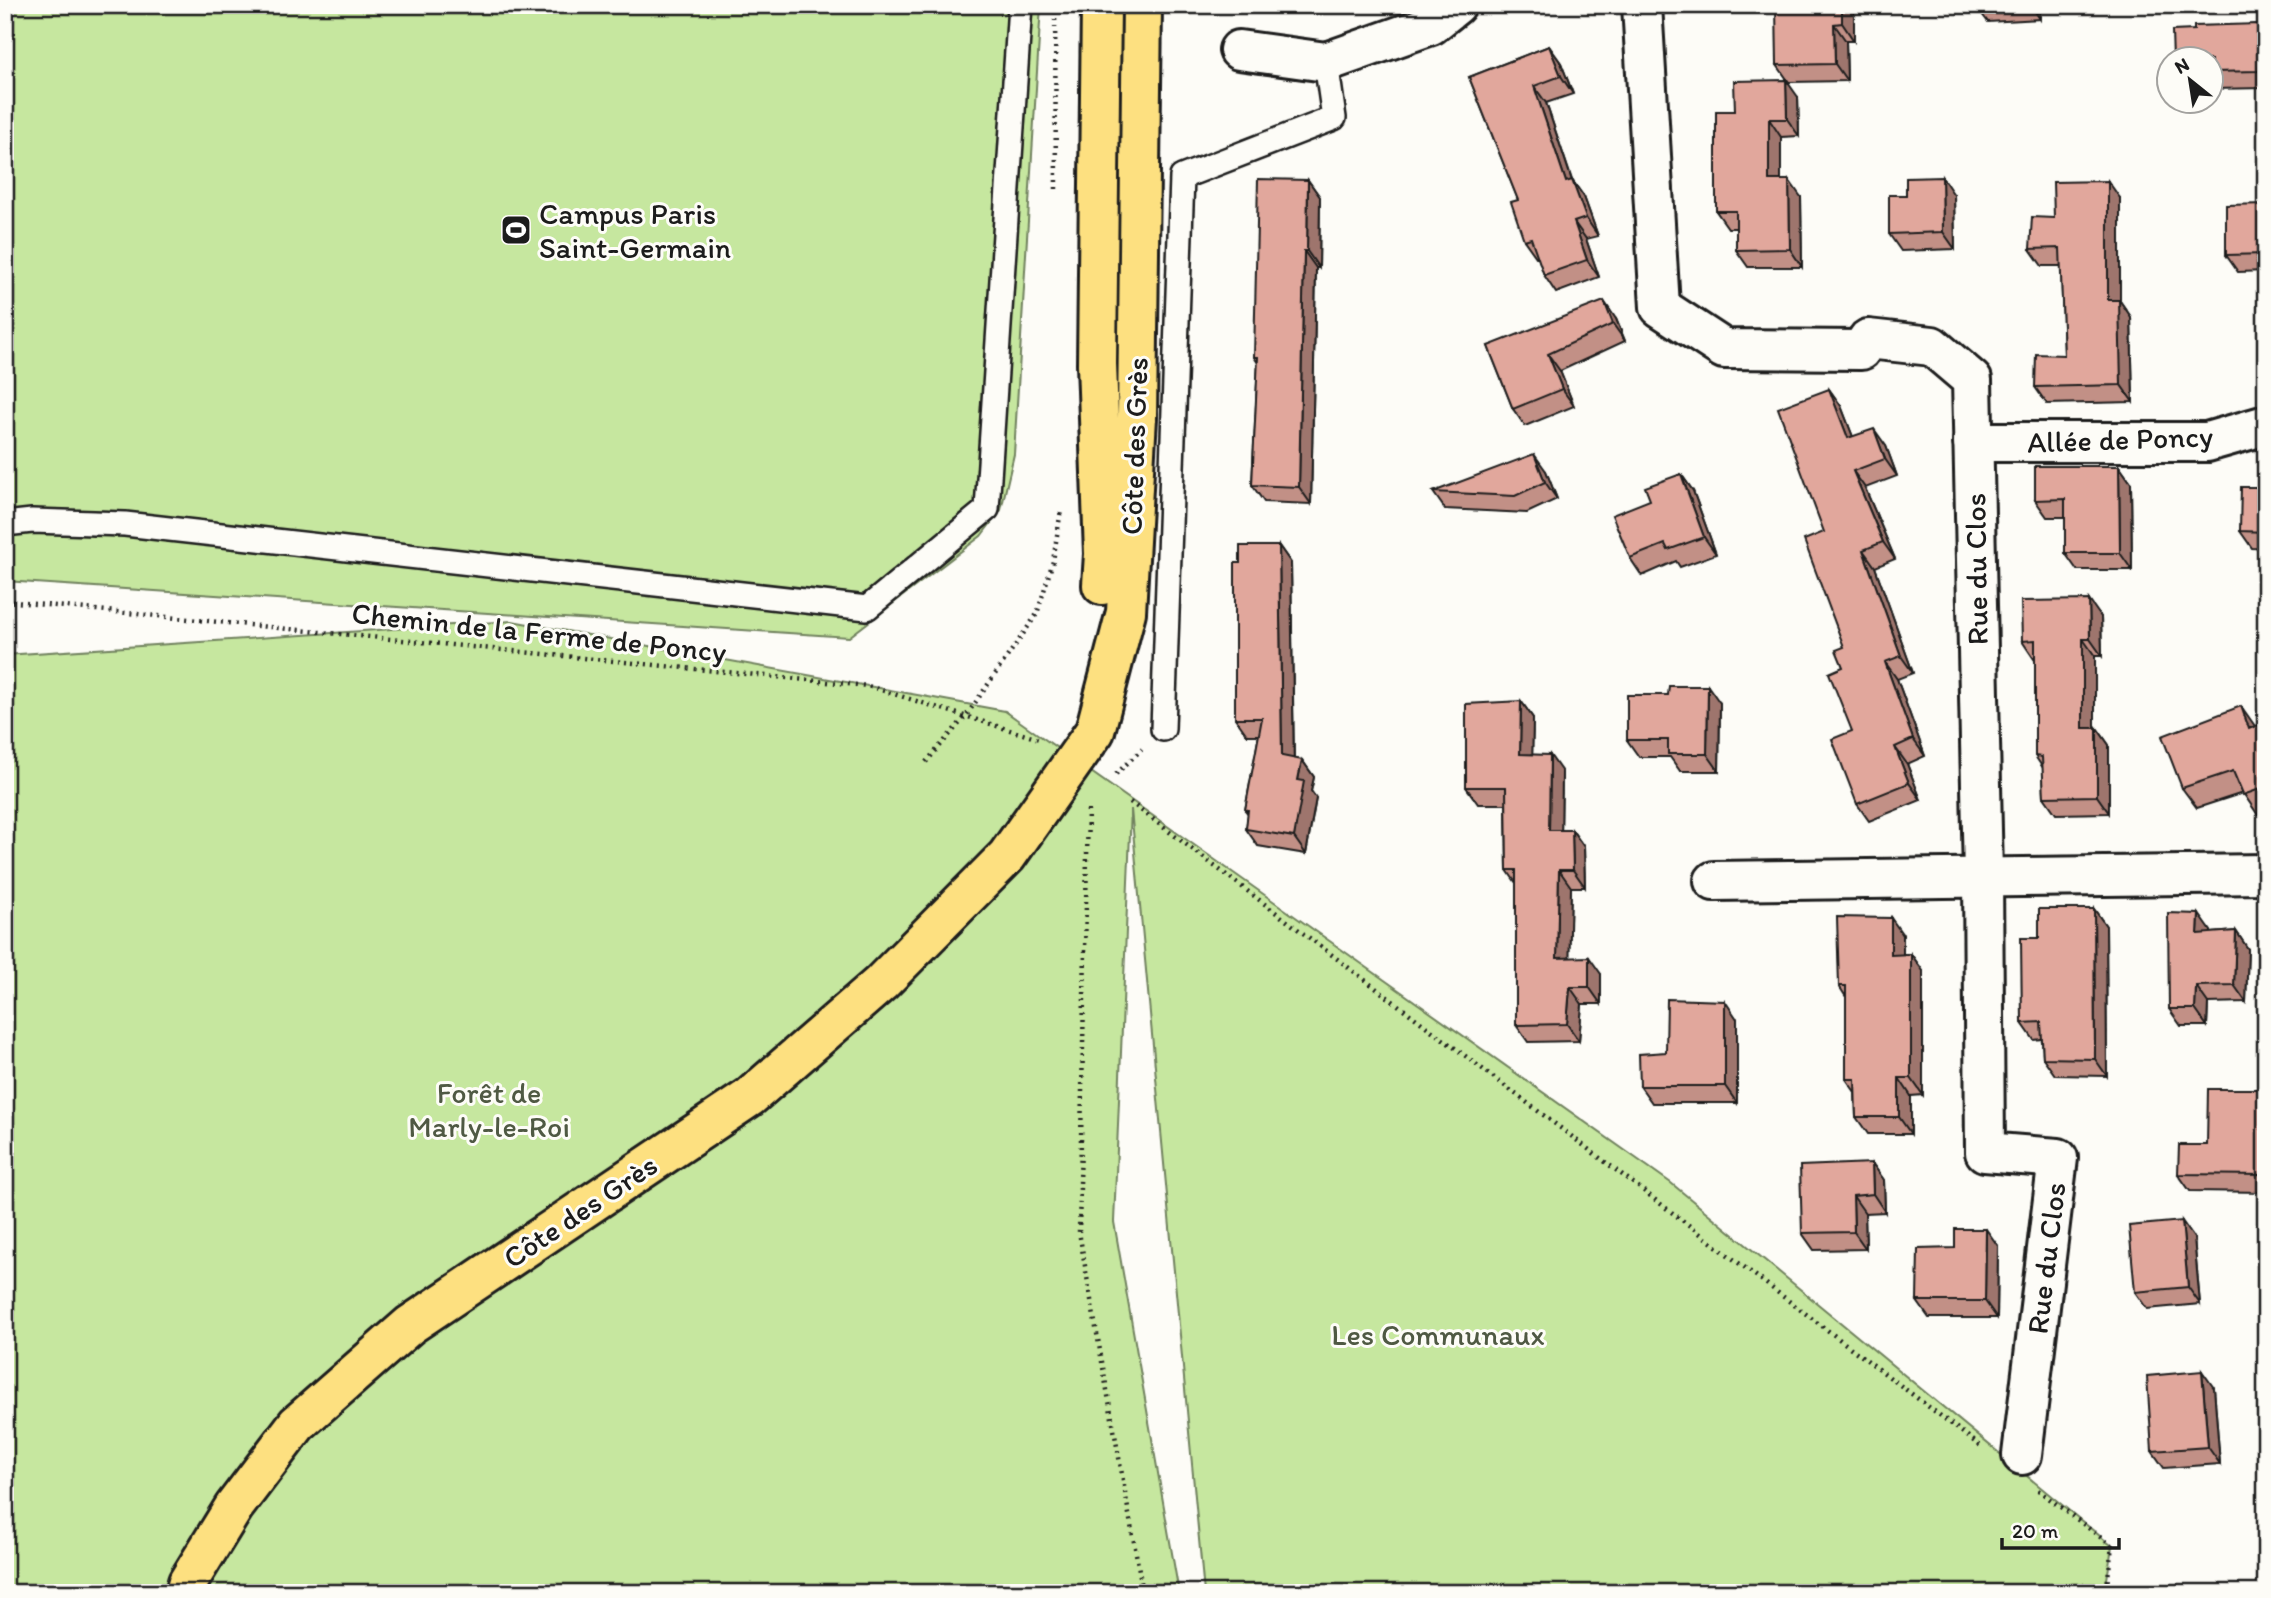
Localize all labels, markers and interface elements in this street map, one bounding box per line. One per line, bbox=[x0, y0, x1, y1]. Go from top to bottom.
north arrow bbox=[2156, 46, 2226, 116]
text: N bbox=[2170, 53, 2193, 79]
place label: Campus Paris Saint-Germain bbox=[539, 195, 731, 266]
sports icon: Campus Paris Saint-Germain bbox=[499, 213, 533, 247]
street label: Côte des Grès bbox=[1112, 357, 1156, 535]
street label: Allée de Poncy bbox=[2026, 417, 2214, 461]
street label: Rue du Clos bbox=[1956, 493, 1996, 645]
street label: Chemin de la Ferme de Poncy bbox=[350, 594, 728, 670]
park label: Forêt de Marly-le-Roi bbox=[408, 1074, 570, 1145]
street label: Côte des Grès bbox=[496, 1146, 664, 1276]
street label: Rue du Clos bbox=[2018, 1180, 2074, 1336]
park label: Les Communaux bbox=[1331, 1316, 1545, 1353]
scale bar bbox=[2002, 1507, 2119, 1551]
text: 20 m bbox=[2012, 1518, 2059, 1543]

